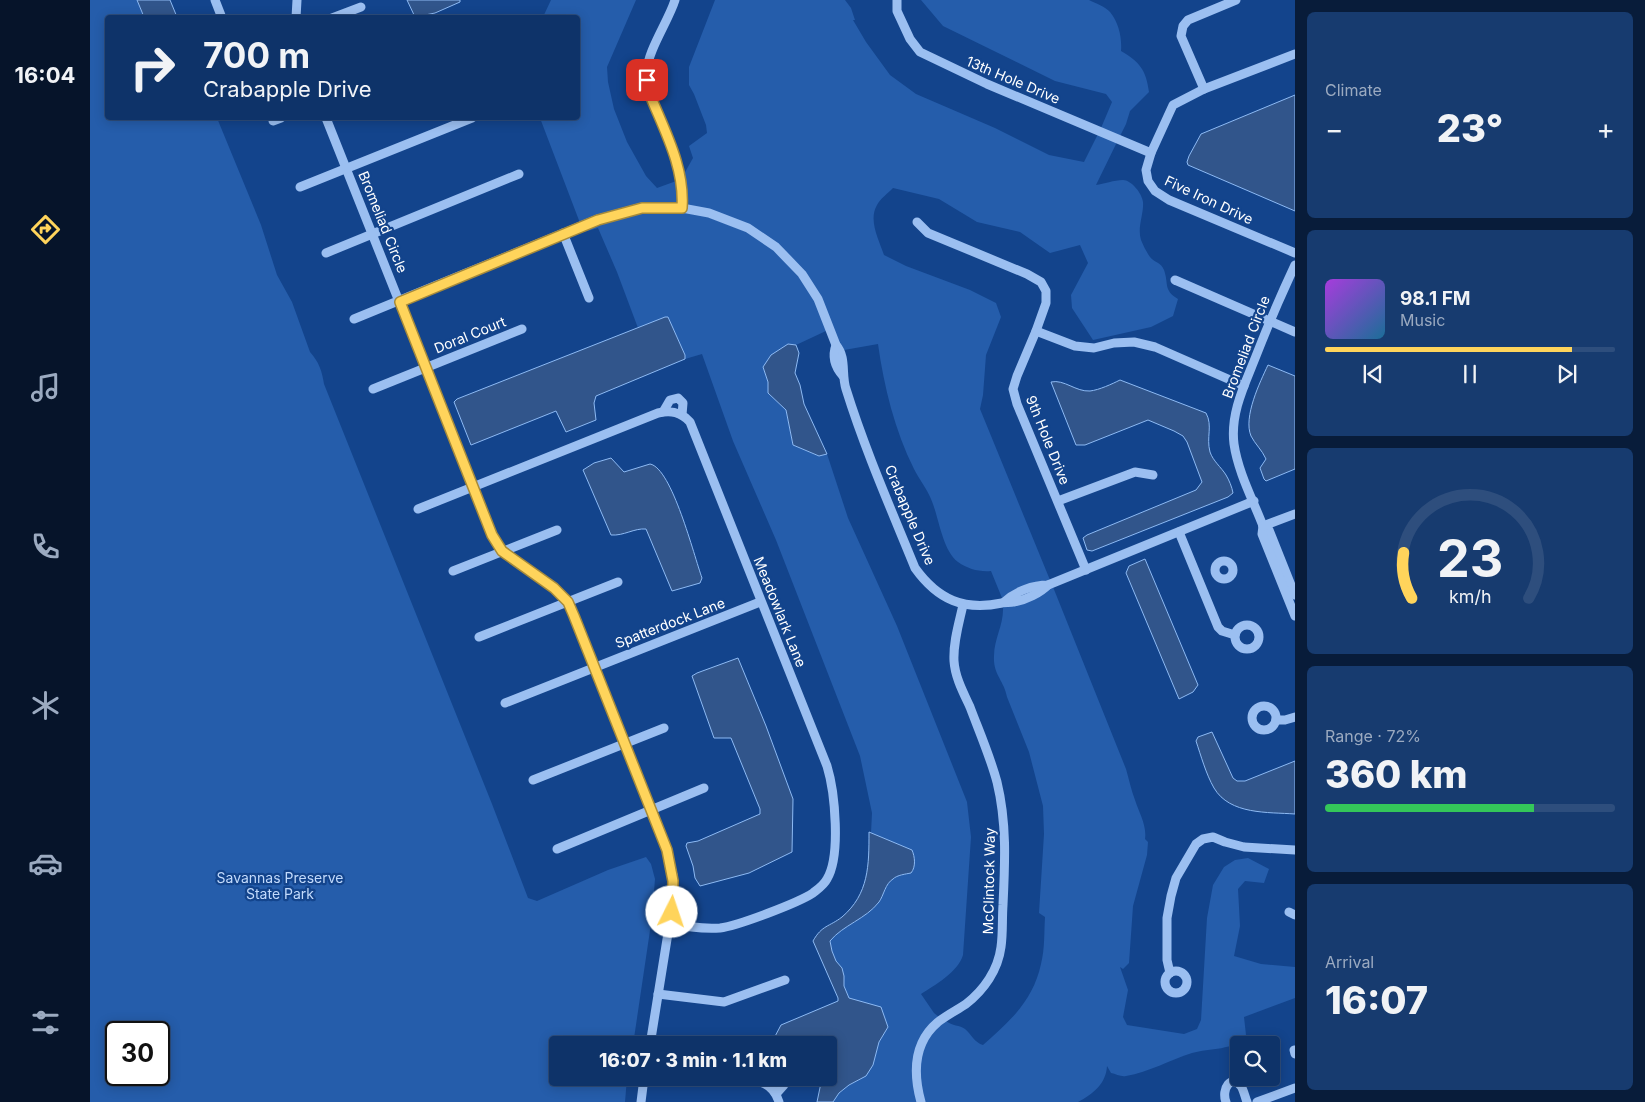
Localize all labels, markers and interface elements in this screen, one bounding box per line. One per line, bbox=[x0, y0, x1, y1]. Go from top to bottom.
text: 700 m bbox=[203, 34, 310, 76]
icon: right bbox=[120, 35, 185, 100]
street label: 13th Hole Drive bbox=[964, 52, 1063, 107]
pin bbox=[626, 59, 668, 101]
text: 16:04 bbox=[15, 62, 75, 88]
icon: arrive bbox=[633, 66, 661, 94]
text: Crabapple Drive bbox=[203, 76, 372, 102]
text: Climate bbox=[1325, 80, 1382, 100]
text: 23° bbox=[1437, 105, 1503, 151]
text: − bbox=[1325, 112, 1344, 146]
text: + bbox=[1596, 112, 1615, 146]
street label: Bromeliad Circle bbox=[355, 168, 412, 275]
street label: Five Iron Drive bbox=[1162, 172, 1256, 227]
icon: directions bbox=[28, 212, 63, 247]
text: 98.1 FM bbox=[1400, 287, 1470, 310]
street label: Bromeliad Circle bbox=[1218, 293, 1273, 400]
text: Music bbox=[1400, 310, 1445, 330]
street label: Doral Court bbox=[431, 312, 509, 357]
icon: previous bbox=[1359, 360, 1387, 388]
icon: pause bbox=[1456, 360, 1484, 388]
icon: next bbox=[1553, 360, 1581, 388]
icon: music bbox=[28, 370, 63, 405]
street label: 9th Hole Drive bbox=[1023, 393, 1074, 487]
street label: Crabapple Drive bbox=[882, 462, 939, 568]
text: 23 bbox=[1437, 527, 1503, 590]
icon: phone bbox=[28, 529, 63, 564]
street label: Meadowlark Lane bbox=[751, 554, 810, 669]
text: km/h bbox=[1449, 586, 1491, 607]
street label: Spatterdock Lane bbox=[613, 594, 727, 651]
icon: climate bbox=[28, 688, 63, 723]
text: Range · 72% bbox=[1325, 726, 1421, 746]
text: 360 km bbox=[1325, 751, 1467, 797]
street label: McClintock Way bbox=[979, 827, 998, 935]
icon: car bbox=[28, 846, 63, 881]
park label: Savannas Preserve State Park bbox=[217, 869, 343, 902]
position arrow bbox=[645, 885, 697, 937]
text: Arrival bbox=[1325, 952, 1374, 972]
text: 16:07 bbox=[1325, 977, 1428, 1023]
icon: filters bbox=[28, 1005, 63, 1040]
speed limit sign: 30 bbox=[105, 1021, 170, 1086]
map controls bbox=[1230, 1036, 1280, 1086]
button: search bbox=[1230, 1036, 1280, 1086]
text: 16:07 · 3 min · 1.1 km bbox=[599, 1049, 787, 1072]

